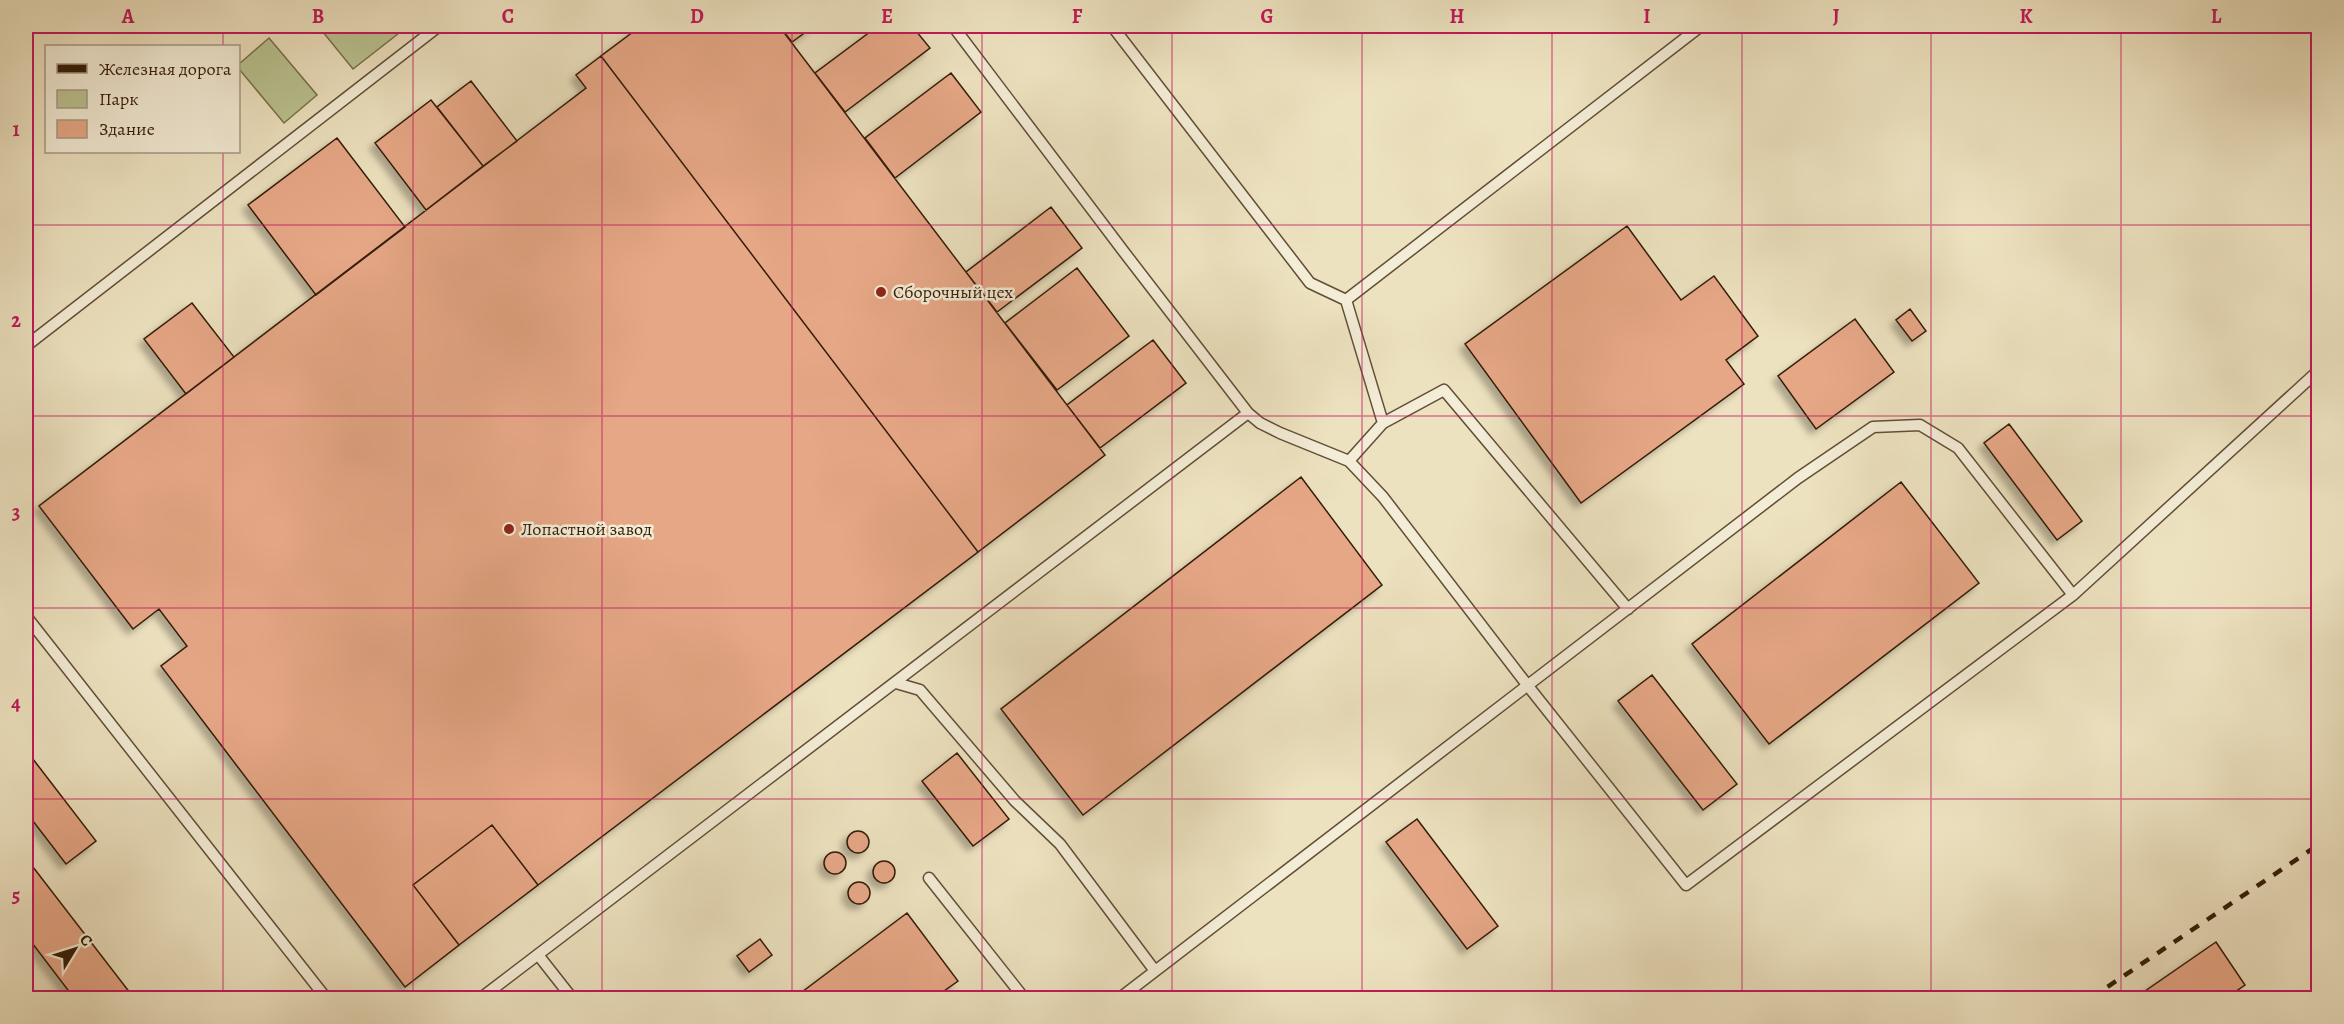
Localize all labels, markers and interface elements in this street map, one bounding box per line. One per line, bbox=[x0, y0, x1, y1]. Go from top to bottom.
text: A bbox=[121, 3, 135, 30]
text: B bbox=[312, 3, 324, 30]
text: C bbox=[502, 3, 514, 30]
text: D bbox=[690, 3, 704, 30]
text: E bbox=[881, 3, 893, 30]
text: F bbox=[1072, 3, 1083, 30]
text: G bbox=[1260, 3, 1274, 30]
text: H bbox=[1450, 3, 1465, 30]
text: I bbox=[1643, 3, 1651, 30]
text: J bbox=[1833, 3, 1840, 30]
text: K bbox=[2019, 3, 2033, 30]
text: L bbox=[2211, 3, 2222, 30]
legend bbox=[45, 45, 240, 153]
text: Железная дорога bbox=[99, 57, 232, 81]
text: Парк bbox=[99, 87, 139, 111]
text: 1 bbox=[12, 116, 20, 143]
text: Здание bbox=[99, 117, 155, 141]
place label: Сборочный цех bbox=[893, 280, 1013, 304]
marker: Сборочный цех bbox=[874, 285, 888, 299]
text: 2 bbox=[11, 307, 21, 334]
text: 3 bbox=[12, 499, 20, 526]
place label: Лопастной завод bbox=[521, 517, 652, 541]
marker: Лопастной завод bbox=[502, 522, 516, 536]
text: 4 bbox=[11, 690, 21, 717]
text: 5 bbox=[12, 882, 20, 909]
north arrow bbox=[45, 919, 105, 979]
text: С bbox=[74, 930, 98, 951]

